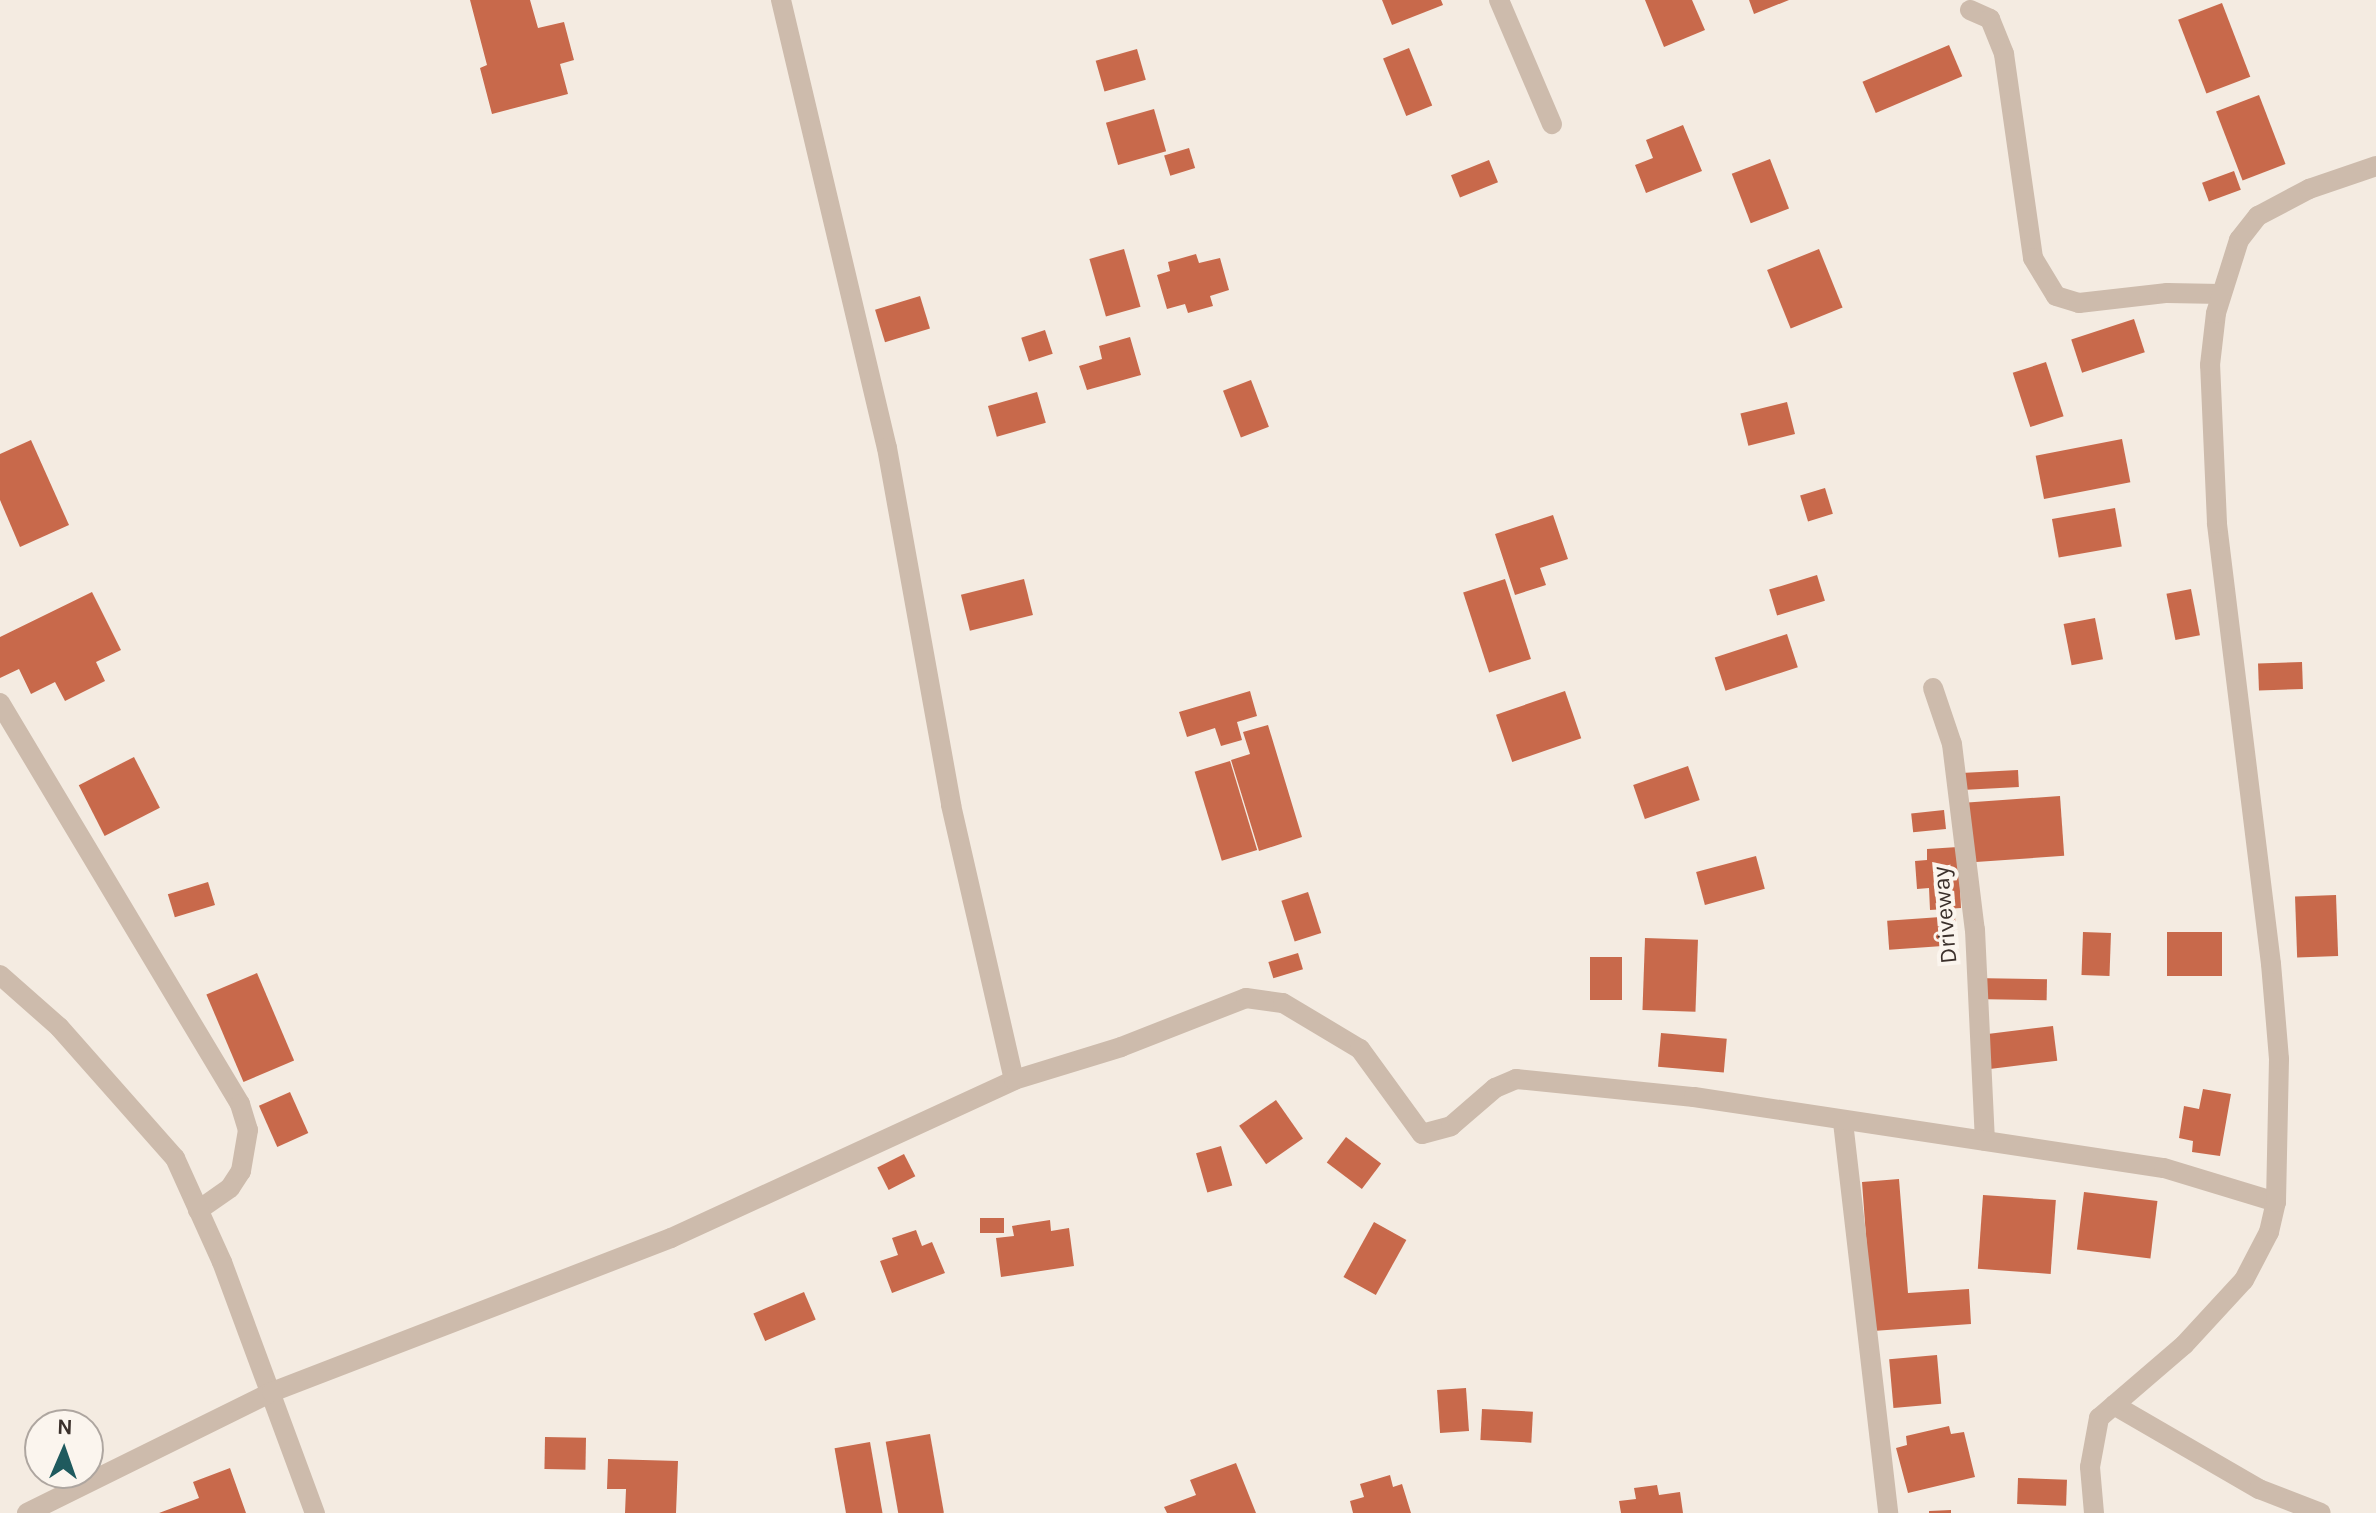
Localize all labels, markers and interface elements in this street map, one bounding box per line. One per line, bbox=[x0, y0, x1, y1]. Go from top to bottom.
street label: Driveway bbox=[1926, 865, 1964, 965]
north arrow bbox=[24, 1409, 104, 1489]
text: N bbox=[56, 1414, 73, 1440]

